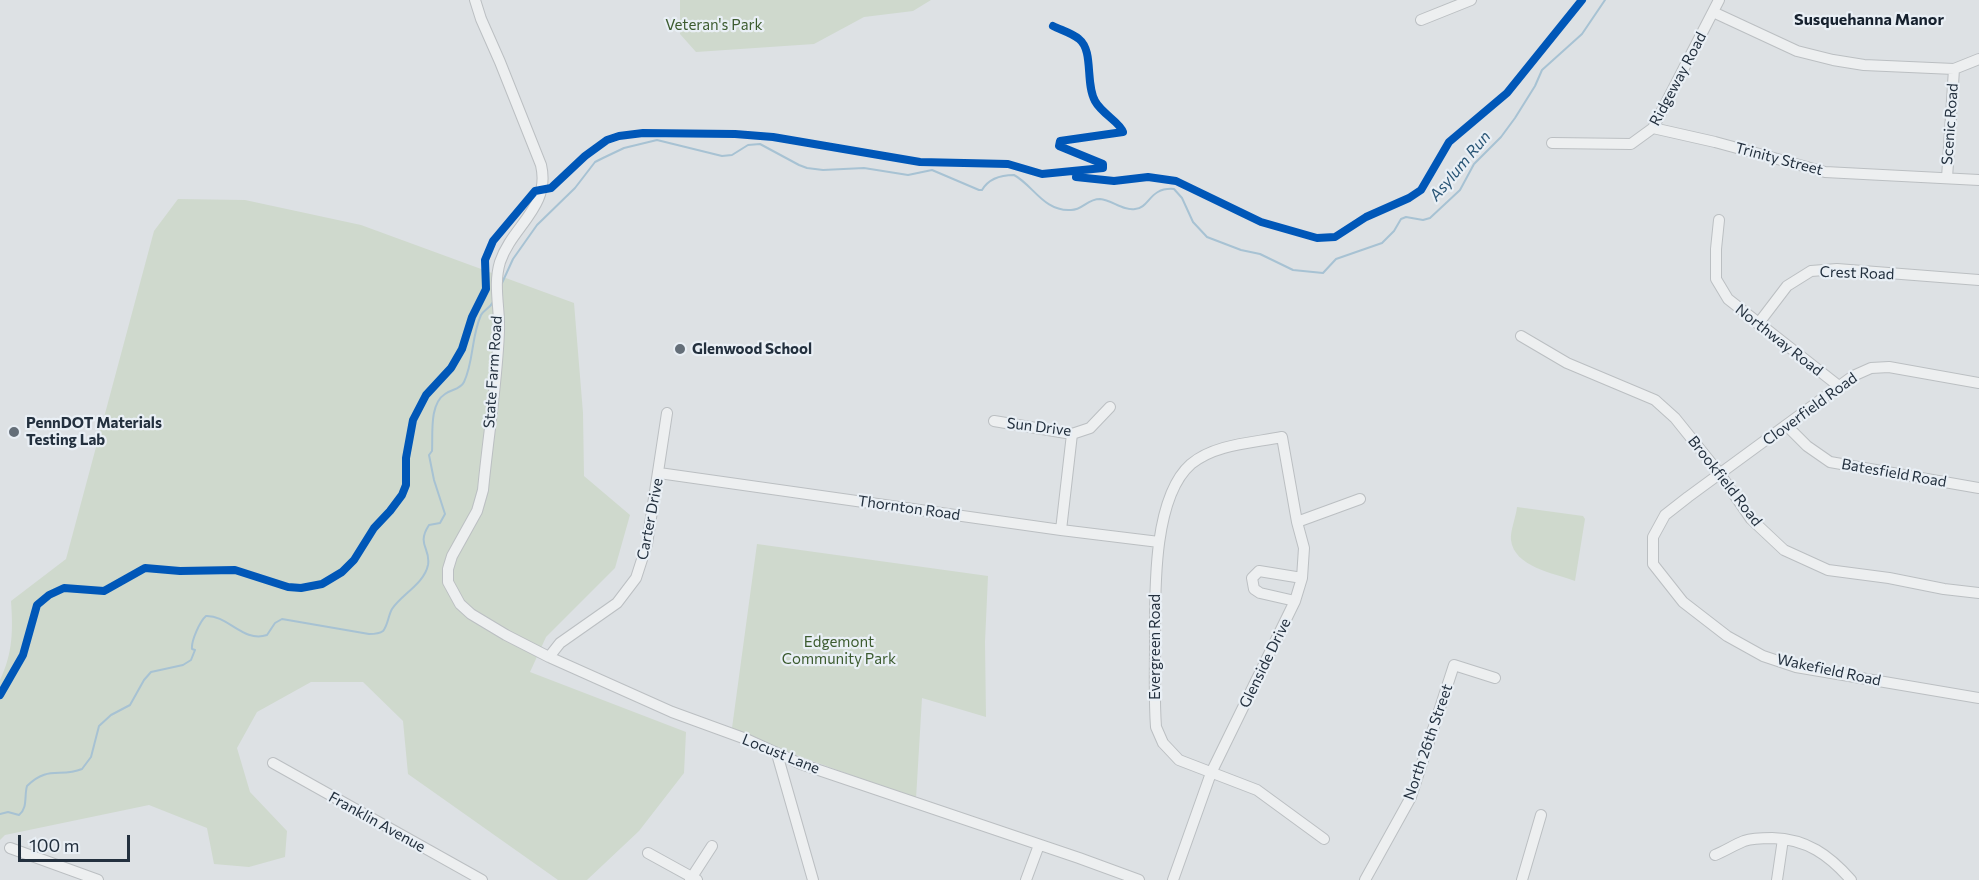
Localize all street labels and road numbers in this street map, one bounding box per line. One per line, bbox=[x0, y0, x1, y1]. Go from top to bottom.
street label: Ridgeway Road bbox=[1646, 29, 1710, 129]
street label: Scenic Road bbox=[1938, 83, 1962, 165]
street label: Trinity Street bbox=[1733, 139, 1825, 179]
street label: Crest Road bbox=[1819, 263, 1895, 283]
street label: Northway Road bbox=[1732, 300, 1826, 380]
street label: State Farm Road bbox=[480, 315, 506, 429]
street label: Cloverfield Road bbox=[1759, 369, 1861, 449]
street label: Sun Drive bbox=[1006, 414, 1072, 440]
street label: Brookfield Road bbox=[1684, 432, 1766, 530]
street label: Batesfield Road bbox=[1840, 455, 1948, 491]
street label: Carter Drive bbox=[633, 476, 667, 562]
street label: Thornton Road bbox=[857, 492, 961, 524]
street label: Evergreen Road bbox=[1146, 594, 1164, 700]
street label: Glenside Drive bbox=[1236, 615, 1294, 711]
street label: Wakefield Road bbox=[1775, 650, 1883, 690]
street label: North 26th Street bbox=[1400, 682, 1456, 802]
street label: Locust Lane bbox=[740, 730, 822, 778]
street label: Franklin Avenue bbox=[325, 788, 429, 856]

